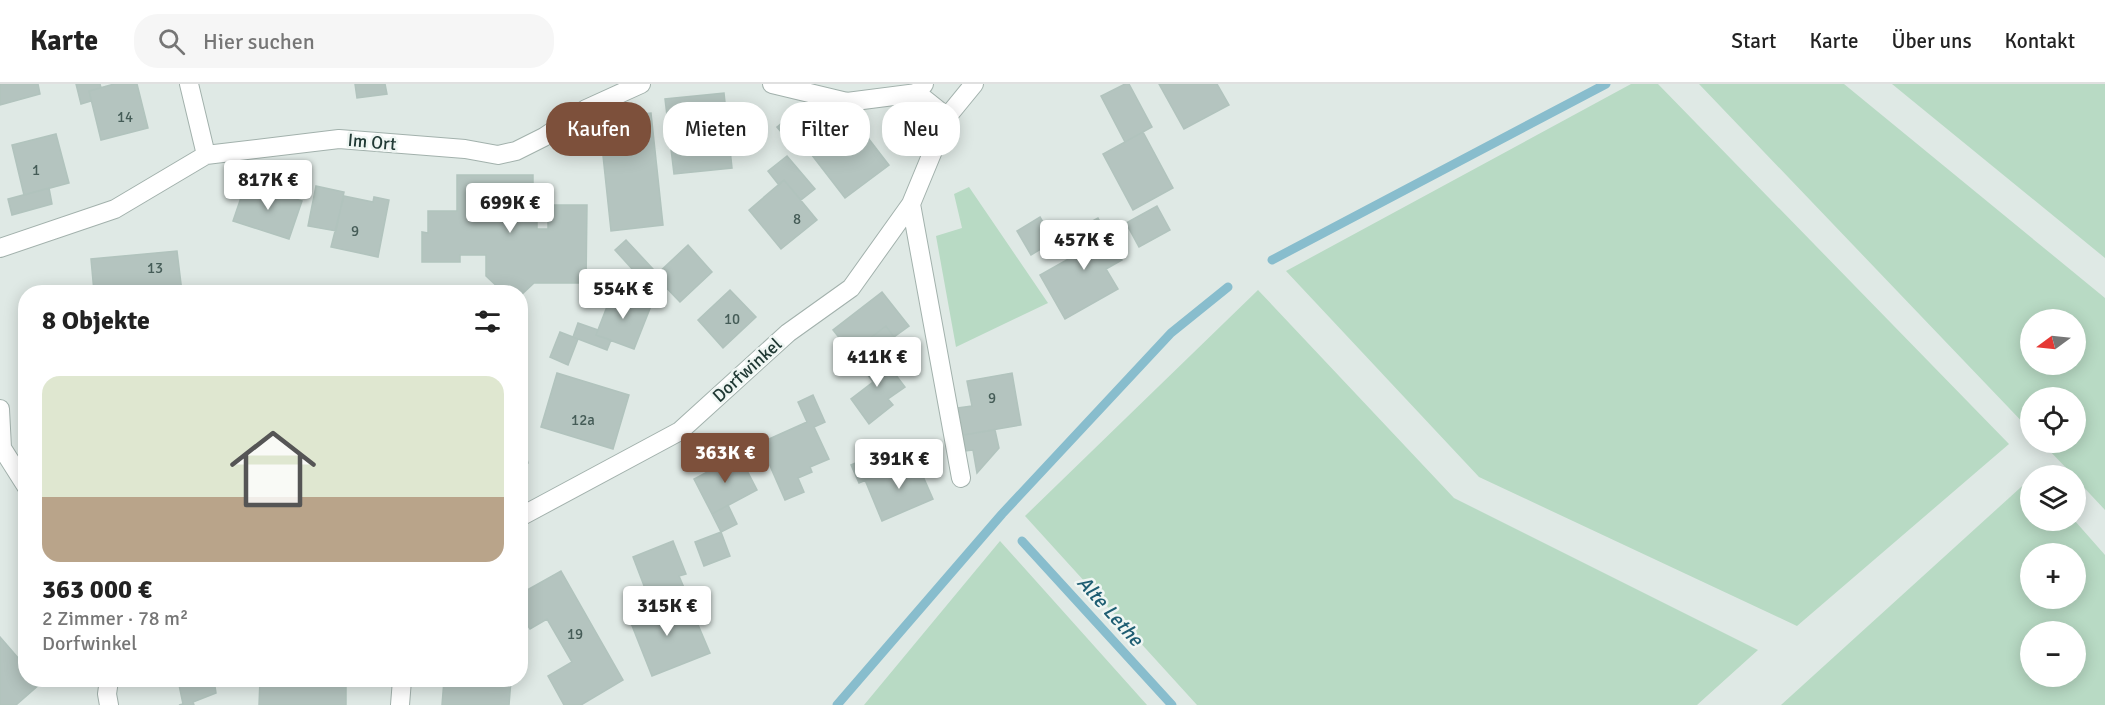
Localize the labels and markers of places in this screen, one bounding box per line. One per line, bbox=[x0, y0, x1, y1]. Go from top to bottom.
pin: 817K € bbox=[219, 160, 317, 211]
pin: 699K € bbox=[461, 183, 559, 234]
pin: 457K € bbox=[1035, 220, 1133, 271]
pin: 554K € bbox=[574, 269, 672, 320]
pin: 411K € bbox=[828, 337, 926, 388]
pin: 363K € bbox=[676, 433, 774, 484]
pin: 391K € bbox=[850, 439, 948, 490]
pin: 315K € bbox=[618, 586, 716, 637]

